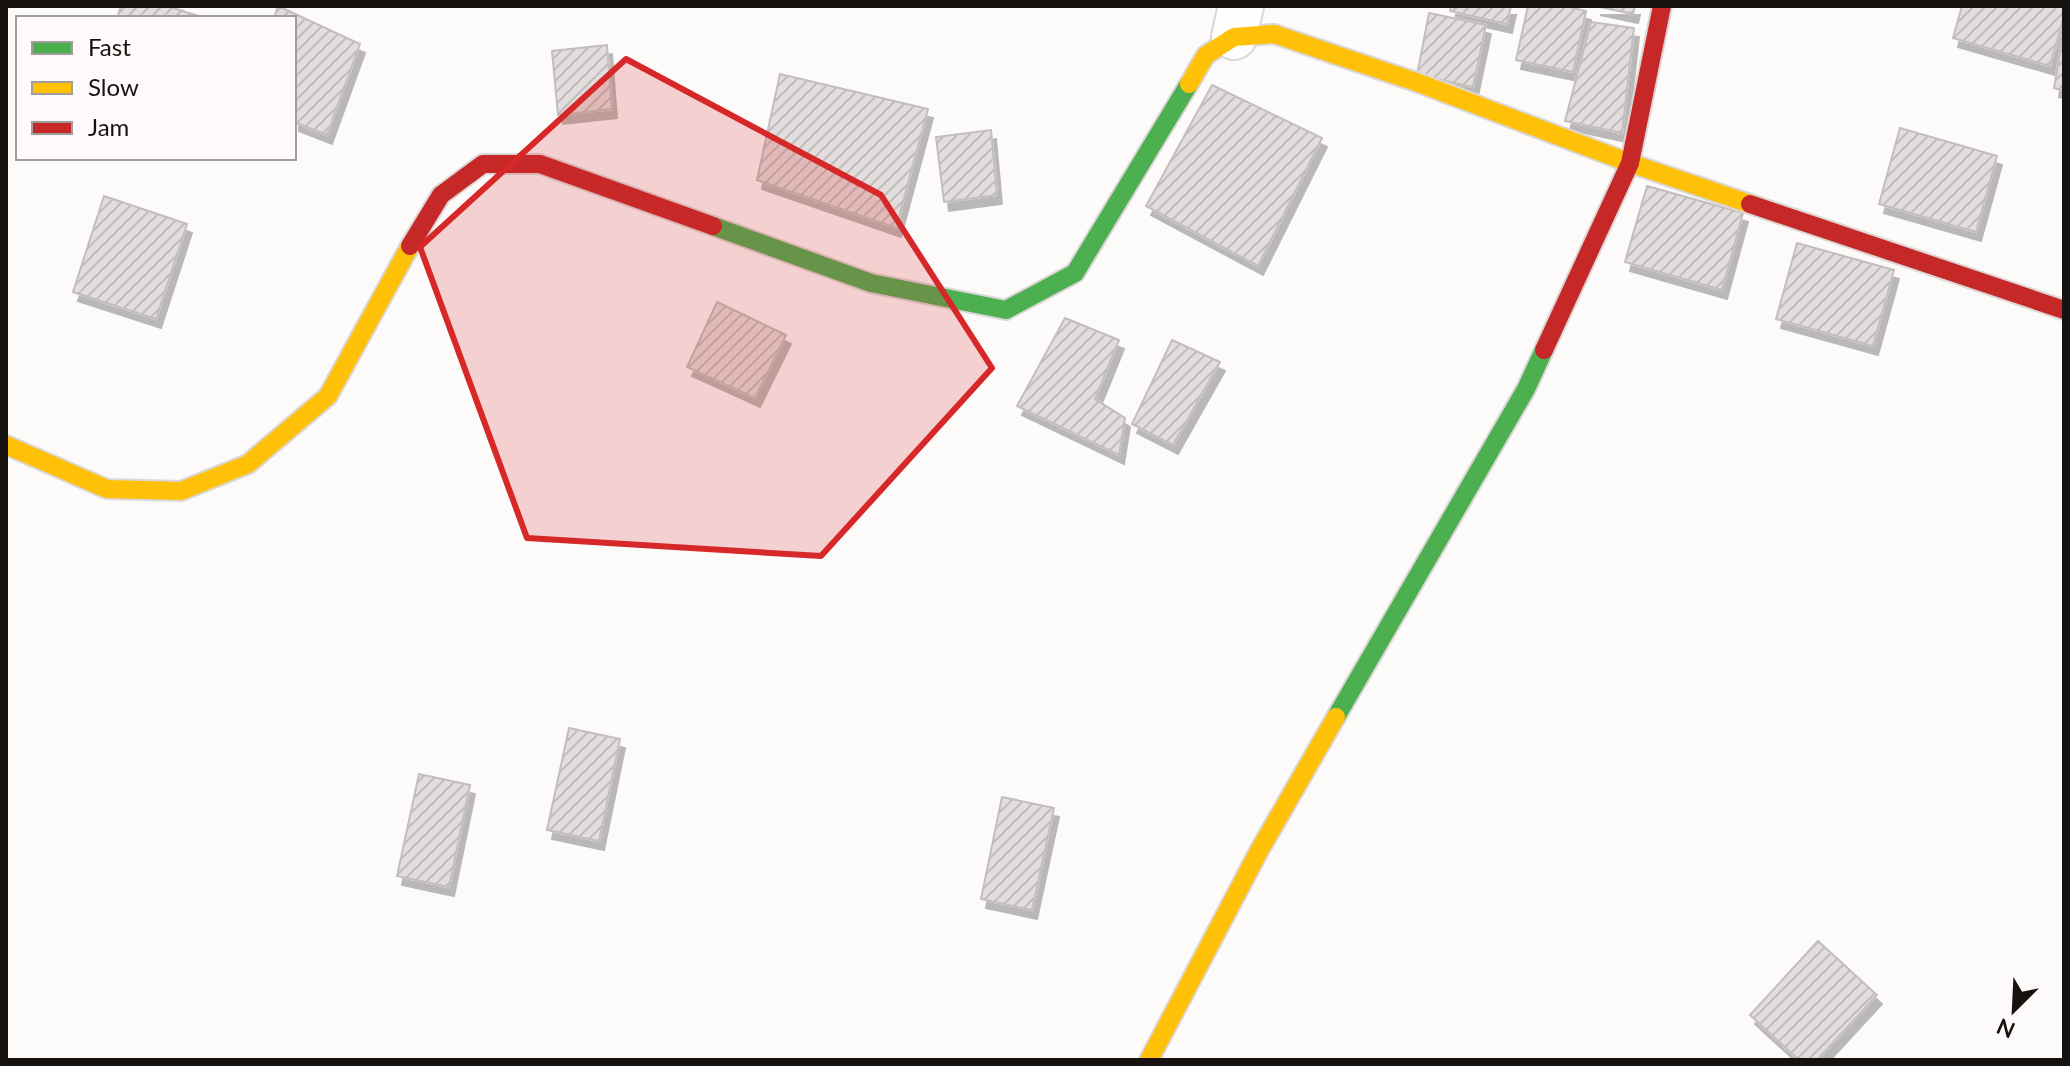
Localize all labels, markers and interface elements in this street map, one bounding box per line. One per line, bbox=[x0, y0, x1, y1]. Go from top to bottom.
legend bbox=[16, 16, 296, 160]
text: Fast bbox=[88, 32, 131, 61]
text: Slow bbox=[88, 72, 139, 101]
text: Jam bbox=[88, 112, 129, 141]
north arrow bbox=[1974, 970, 2054, 1050]
text: N bbox=[1992, 1013, 2019, 1045]

